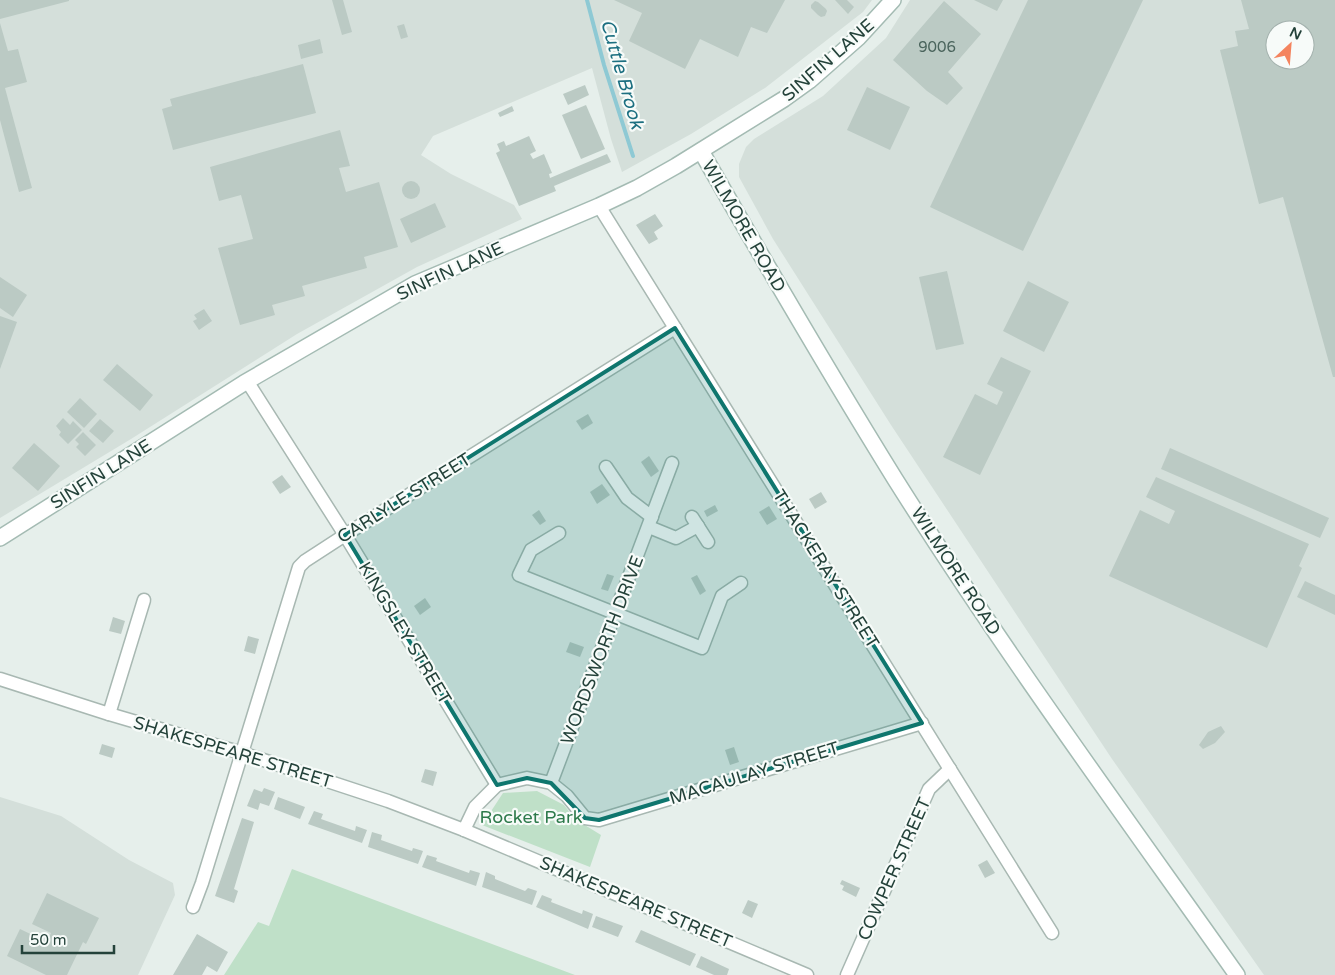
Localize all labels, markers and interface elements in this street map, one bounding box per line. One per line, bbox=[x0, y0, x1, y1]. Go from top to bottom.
street label: SINFIN LANE bbox=[777, 14, 879, 106]
water label: Cuttle Brook bbox=[596, 17, 649, 133]
north arrow bbox=[1265, 20, 1315, 70]
text: N bbox=[1287, 24, 1304, 44]
house number: 9006 bbox=[918, 38, 956, 56]
street label: WILMORE ROAD bbox=[697, 156, 791, 296]
street label: SINFIN LANE bbox=[393, 237, 507, 305]
street label: SINFIN LANE bbox=[46, 434, 156, 514]
street label: CARLYLE STREET bbox=[333, 448, 475, 548]
street label: THACKERAY STREET bbox=[768, 485, 884, 653]
street label: WILMORE ROAD bbox=[906, 503, 1006, 639]
street label: WORDSWORTH DRIVE bbox=[556, 552, 648, 748]
street label: KINGSLEY STREET bbox=[354, 558, 456, 708]
street label: SHAKESPEARE STREET bbox=[131, 711, 335, 793]
street label: MACAULAY STREET bbox=[666, 737, 842, 809]
street label: COWPER STREET bbox=[853, 794, 935, 944]
park label: Rocket Park bbox=[479, 806, 583, 828]
street label: SHAKESPEARE STREET bbox=[536, 851, 736, 953]
scale bar bbox=[22, 922, 115, 954]
text: 50 m bbox=[30, 931, 67, 949]

